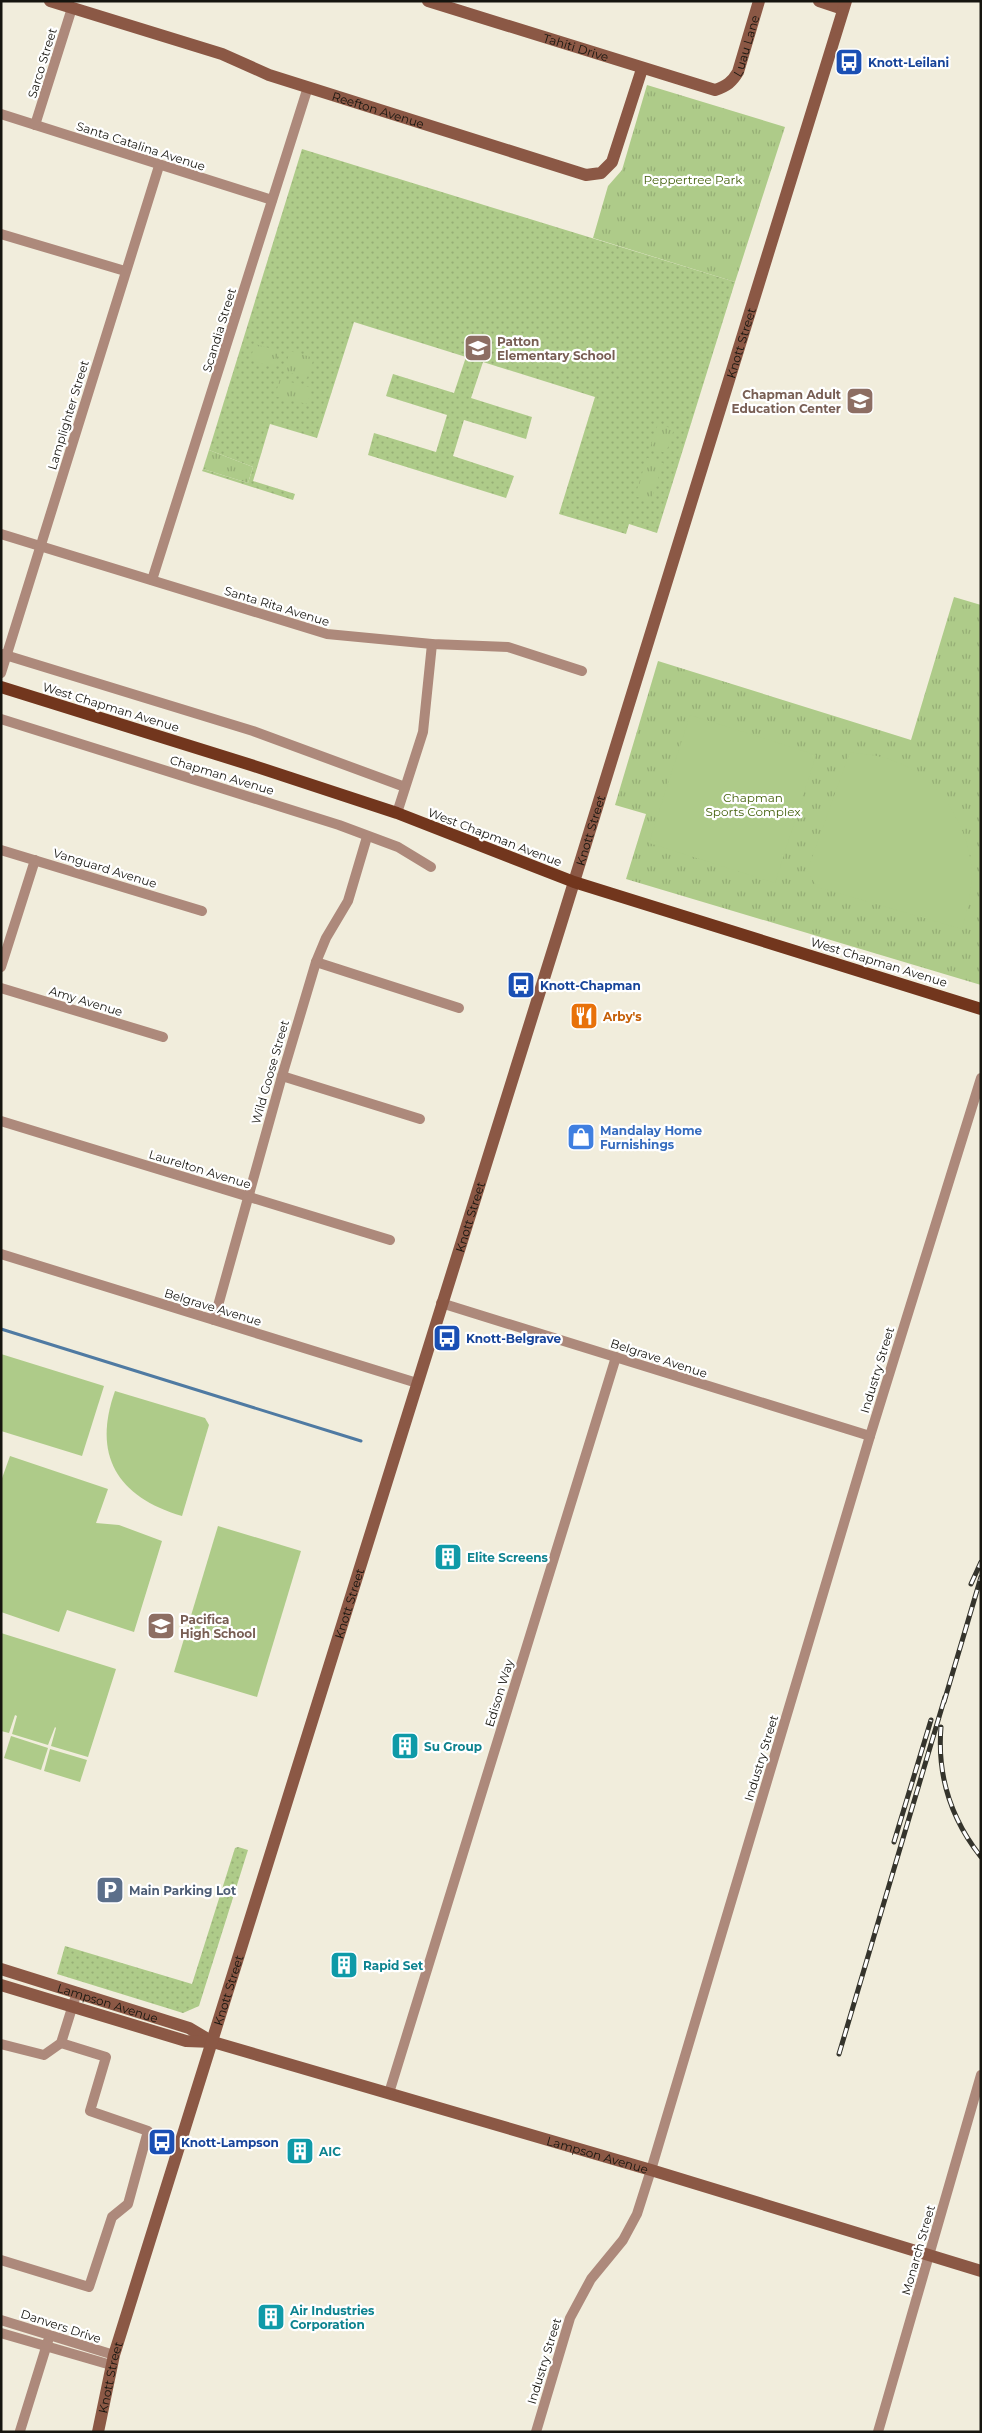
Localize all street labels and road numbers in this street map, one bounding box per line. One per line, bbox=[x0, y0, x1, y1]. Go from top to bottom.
street label: Luau Lane bbox=[730, 13, 762, 79]
street label: Sarco Street bbox=[24, 26, 60, 100]
street label: Tahiti Drive bbox=[542, 30, 611, 64]
street label: Reefton Avenue bbox=[330, 88, 426, 131]
street label: Santa Catalina Avenue bbox=[75, 118, 207, 174]
street label: Scandia Street bbox=[199, 286, 239, 374]
street label: Knott Street bbox=[722, 306, 758, 380]
street label: Lamplighter Street bbox=[44, 358, 92, 472]
street label: Santa Rita Avenue bbox=[223, 583, 331, 629]
street label: West Chapman Avenue bbox=[41, 679, 181, 735]
street label: Chapman Avenue bbox=[168, 752, 276, 798]
street label: Knott Street bbox=[572, 793, 608, 867]
street label: West Chapman Avenue bbox=[426, 805, 564, 869]
street label: Vanguard Avenue bbox=[51, 845, 159, 891]
street label: West Chapman Avenue bbox=[809, 934, 949, 990]
street label: Amy Avenue bbox=[47, 983, 125, 1019]
street label: Wild Goose Street bbox=[248, 1018, 292, 1126]
street label: Laurelton Avenue bbox=[147, 1146, 253, 1192]
street label: Knott Street bbox=[451, 1180, 488, 1254]
street label: Belgrave Avenue bbox=[162, 1285, 264, 1329]
street label: Industry Street bbox=[857, 1325, 897, 1415]
street label: Belgrave Avenue bbox=[609, 1335, 709, 1381]
street label: Knott Street bbox=[331, 1566, 367, 1641]
street label: Edison Way bbox=[482, 1657, 517, 1729]
street label: Industry Street bbox=[741, 1713, 781, 1803]
street label: Knott Street bbox=[210, 1953, 246, 2027]
street label: Lampson Avenue bbox=[56, 1980, 160, 2025]
street label: Lampson Avenue bbox=[545, 2132, 650, 2176]
street label: Monarch Street bbox=[898, 2203, 938, 2297]
street label: Danvers Drive bbox=[19, 2306, 103, 2346]
street label: Industry Street bbox=[524, 2316, 564, 2406]
street label: Knott Street bbox=[95, 2339, 125, 2415]

